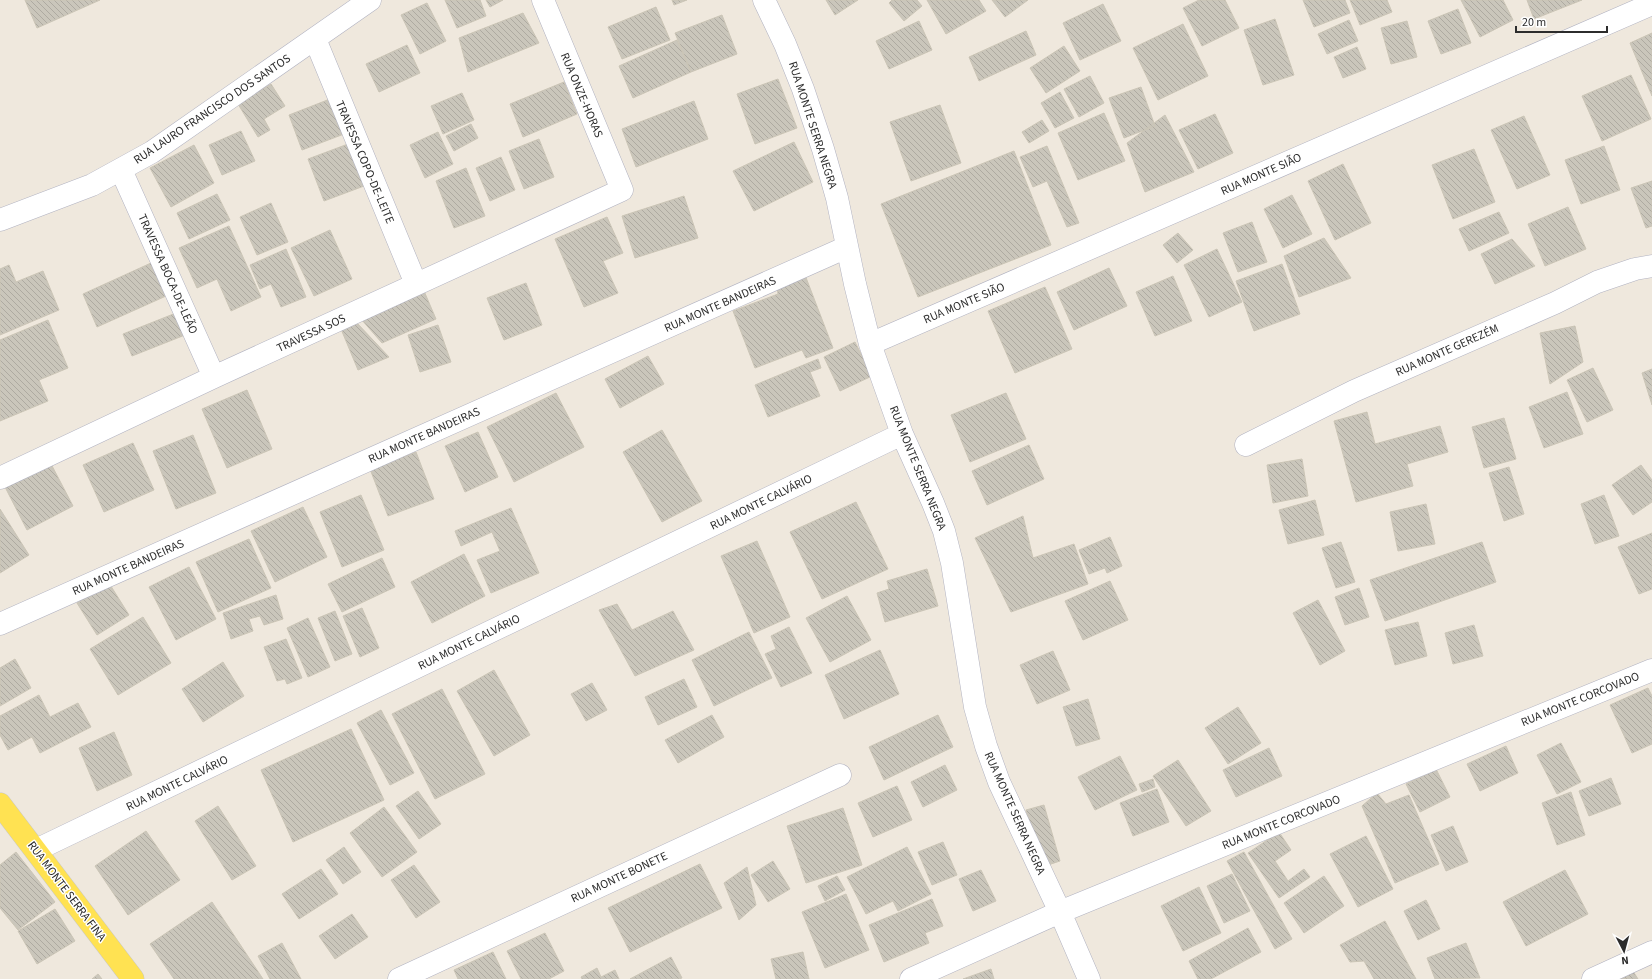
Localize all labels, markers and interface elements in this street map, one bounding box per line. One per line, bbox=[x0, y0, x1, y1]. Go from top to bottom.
scale bar bbox=[1516, 8, 1607, 34]
text: 20 m bbox=[1522, 14, 1546, 31]
street label: RUA LAURO FRANCISCO DOS SANTOS bbox=[130, 50, 294, 168]
street label: RUA ONZE-HORAS bbox=[556, 50, 607, 140]
street label: RUA MONTE SERRA NEGRA bbox=[784, 59, 841, 191]
street label: TRAVESSA COPO-DE-LEITE bbox=[331, 98, 398, 226]
street label: RUA MONTE SIÃO bbox=[1218, 149, 1304, 200]
street label: TRAVESSA BOCA-DE-LEÃO bbox=[133, 211, 202, 337]
street label: RUA MONTE BANDEIRAS bbox=[662, 272, 779, 337]
street label: RUA MONTE SIÃO bbox=[921, 279, 1008, 328]
street label: TRAVESSA SOS bbox=[274, 310, 349, 357]
street label: RUA MONTE GEREZÉM bbox=[1393, 320, 1502, 381]
street label: RUA MONTE BANDEIRAS bbox=[366, 403, 483, 468]
street label: RUA MONTE SERRA NEGRA bbox=[885, 403, 951, 533]
street label: RUA MONTE CALVÁRIO bbox=[707, 470, 815, 535]
street label: RUA MONTE BANDEIRAS bbox=[70, 535, 187, 600]
street label: RUA MONTE CALVÁRIO bbox=[415, 610, 523, 675]
street label: RUA MONTE CORCOVADO bbox=[1518, 668, 1642, 731]
street label: RUA MONTE SERRA NEGRA bbox=[980, 749, 1050, 878]
street label: RUA MONTE CALVÁRIO bbox=[123, 751, 231, 816]
street label: RUA MONTE CORCOVADO bbox=[1219, 791, 1343, 854]
street label: RUA MONTE SERRA FINA bbox=[23, 838, 110, 945]
street label: RUA MONTE BONETE bbox=[568, 848, 670, 907]
north arrow bbox=[1604, 931, 1644, 971]
text: N bbox=[1621, 953, 1629, 968]

